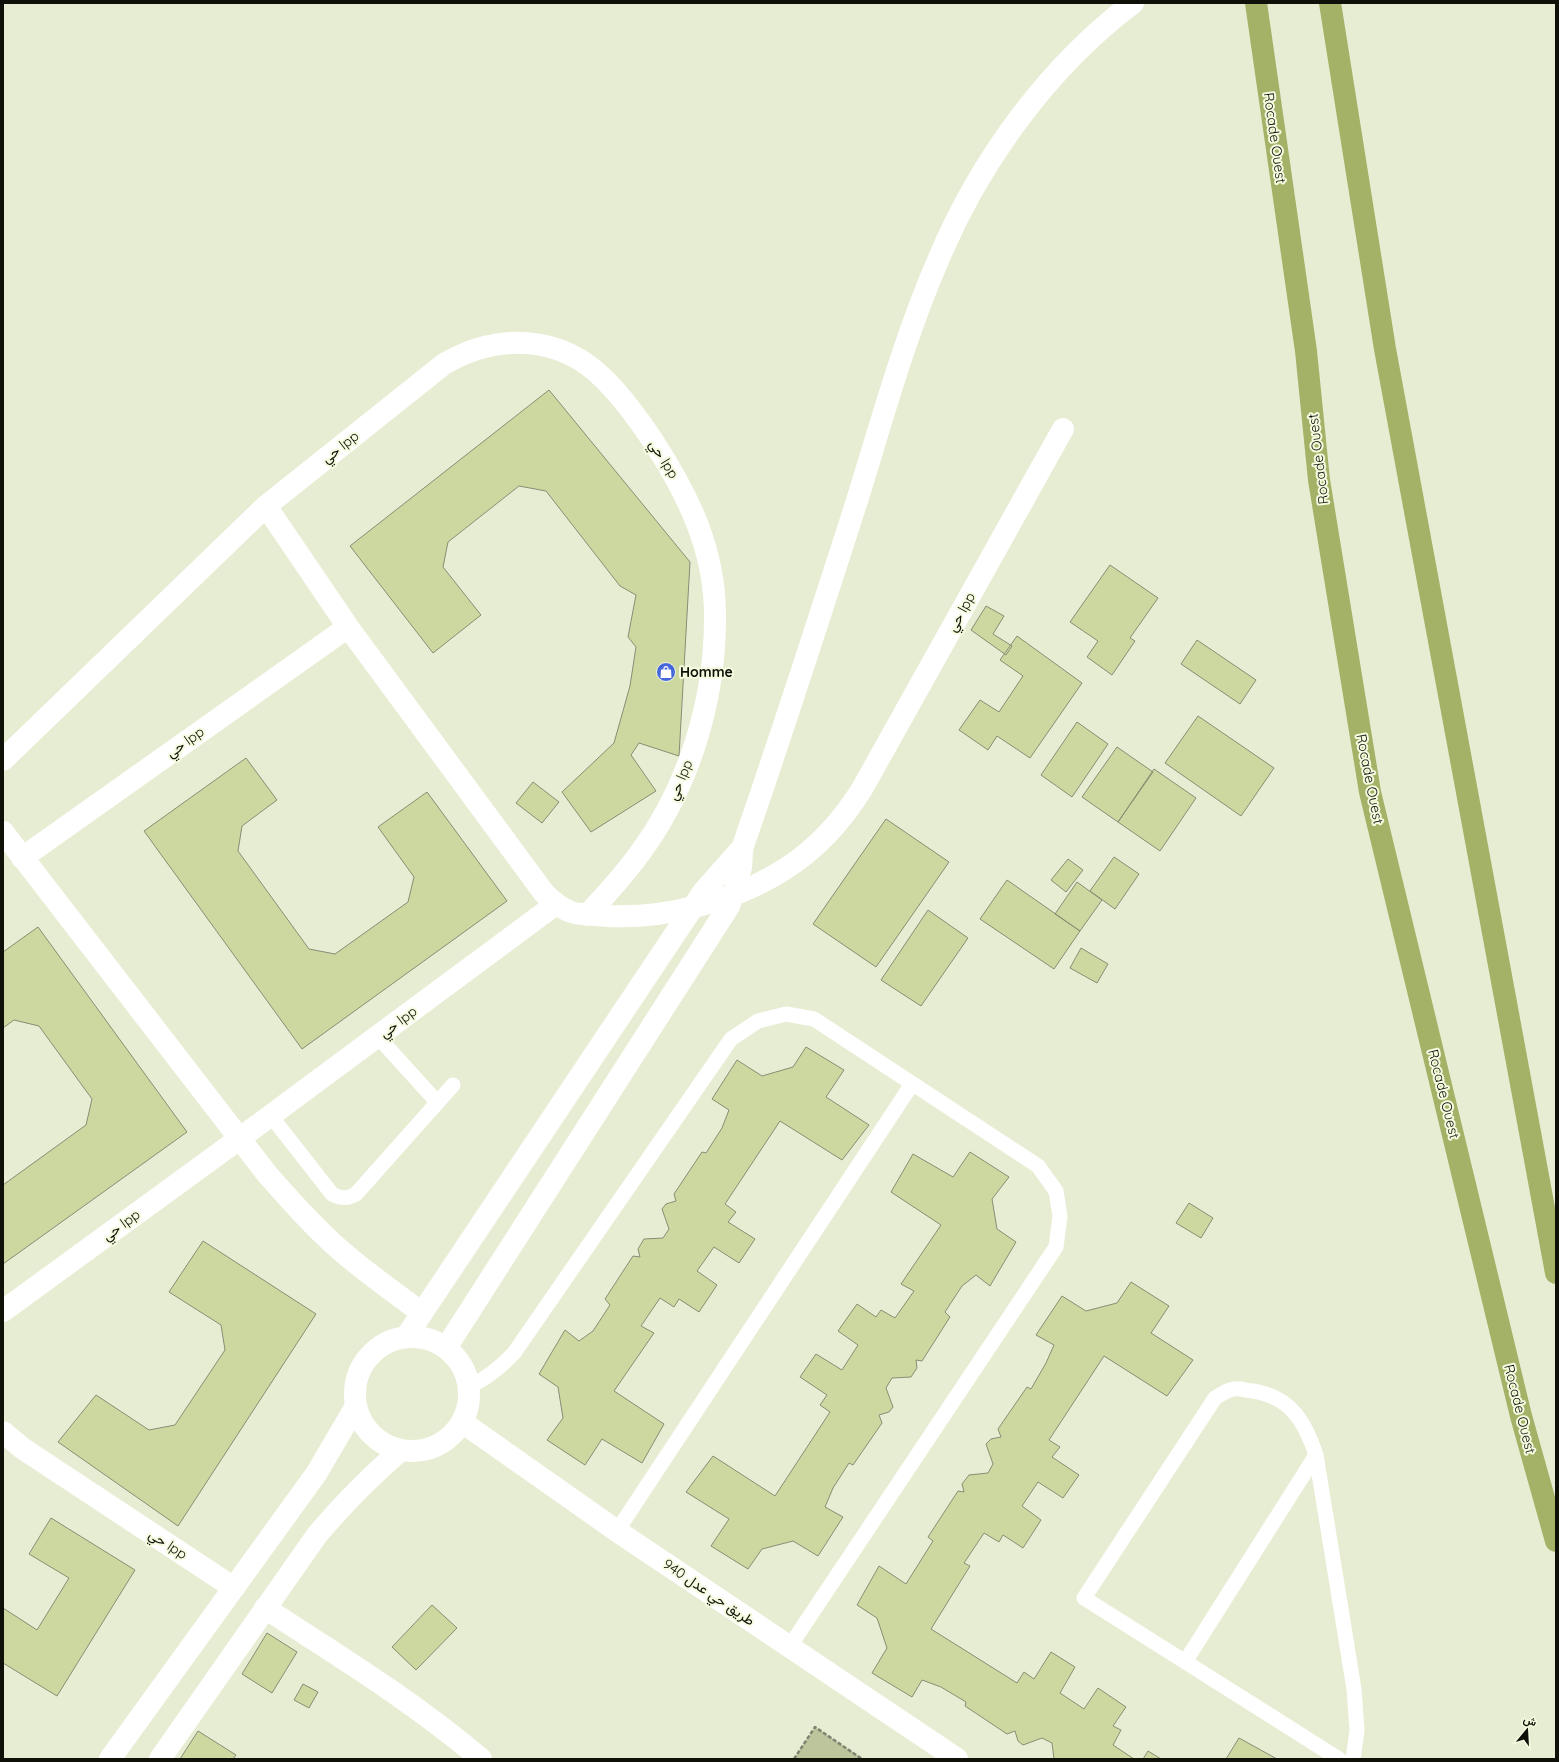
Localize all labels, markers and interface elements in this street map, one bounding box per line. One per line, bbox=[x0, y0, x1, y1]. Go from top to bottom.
street label: Rocade Ouest bbox=[1260, 91, 1290, 185]
street label: Rocade Ouest bbox=[1303, 412, 1333, 506]
street label: حي lpp bbox=[318, 427, 364, 470]
street label: حي lpp bbox=[643, 436, 683, 483]
street label: حي lpp bbox=[943, 589, 982, 636]
shop icon: Homme bbox=[655, 661, 677, 683]
place label: Homme bbox=[680, 663, 733, 681]
street label: حي lpp bbox=[162, 722, 209, 764]
street label: Rocade Ouest bbox=[1352, 732, 1388, 826]
street label: حي lpp bbox=[663, 757, 699, 804]
street label: حي lpp bbox=[376, 1002, 422, 1044]
street label: Rocade Ouest bbox=[1424, 1047, 1464, 1141]
street label: حي lpp bbox=[99, 1205, 145, 1247]
street label: Rocade Ouest bbox=[1500, 1362, 1540, 1456]
street label: حي lpp bbox=[144, 1525, 191, 1566]
street label: طريق حي عدل 940 bbox=[658, 1555, 758, 1632]
north arrow bbox=[1507, 1710, 1547, 1750]
text: ش bbox=[1522, 1712, 1539, 1729]

